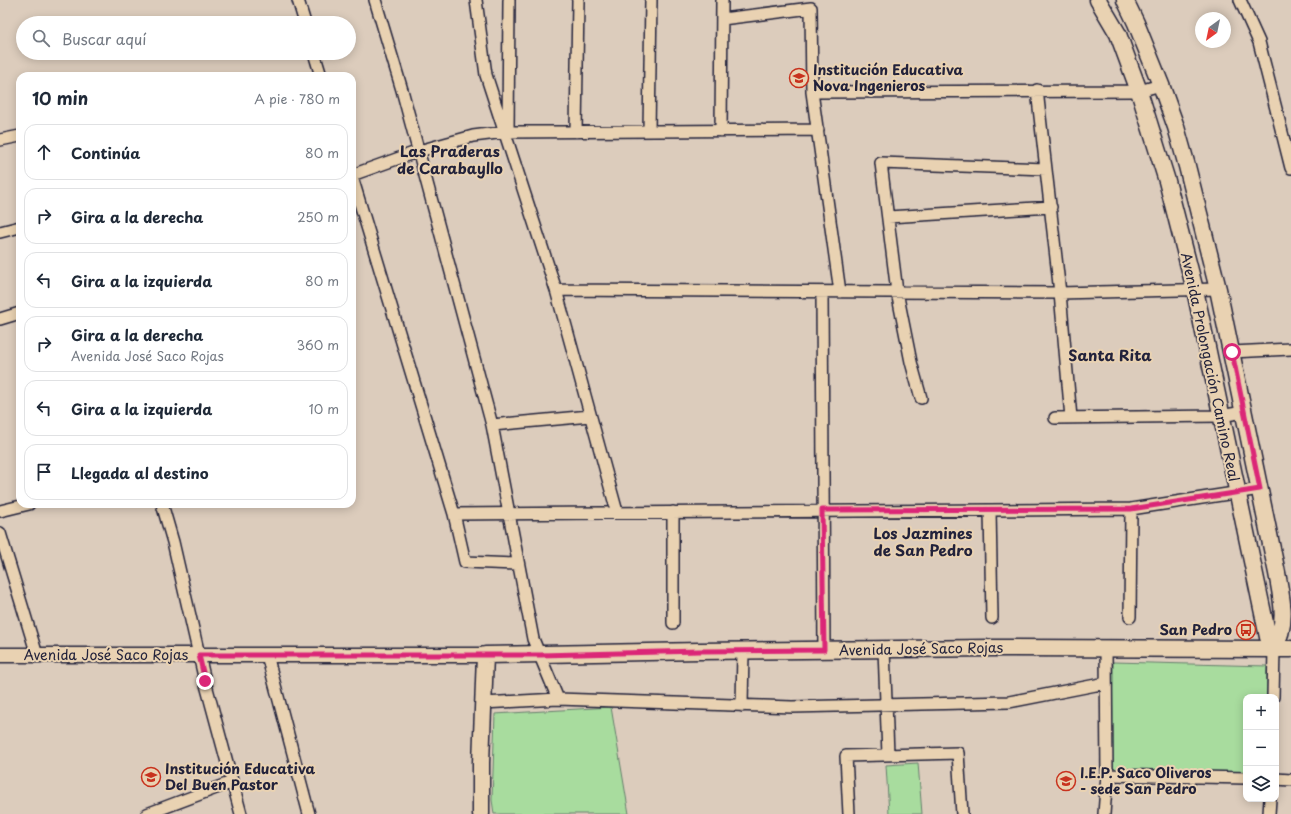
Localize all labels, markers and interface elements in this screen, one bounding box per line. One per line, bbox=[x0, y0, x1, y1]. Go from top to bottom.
north arrow bbox=[1195, 12, 1231, 48]
search box bbox=[16, 16, 356, 60]
icon: search bbox=[30, 27, 52, 49]
text: Buscar aquí bbox=[62, 27, 146, 50]
place label: Institución Educativa Nova Ingenieros bbox=[813, 59, 964, 96]
school or university icon: Institución Educativa Nova Ingenieros bbox=[788, 67, 810, 89]
text: 10 min bbox=[32, 85, 88, 111]
text: A pie · 780 m bbox=[254, 89, 340, 108]
district label: Las Praderas de Carabayllo bbox=[397, 139, 503, 179]
icon: ahead bbox=[33, 141, 55, 163]
text: Continúa bbox=[71, 141, 140, 164]
text: 80 m bbox=[305, 143, 339, 162]
icon: right bbox=[33, 205, 55, 227]
text: Gira a la derecha bbox=[71, 205, 203, 228]
text: 250 m bbox=[297, 207, 339, 226]
street label: Avenida Prolongación Camino Real bbox=[1176, 250, 1245, 483]
icon: left bbox=[33, 269, 55, 291]
text: Gira a la izquierda bbox=[71, 269, 212, 292]
text: 80 m bbox=[305, 271, 339, 290]
text: Gira a la derecha bbox=[71, 323, 203, 346]
icon: right bbox=[33, 333, 55, 355]
text: 360 m bbox=[296, 335, 339, 354]
district label: Santa Rita bbox=[1068, 343, 1152, 366]
route start bbox=[1223, 343, 1241, 361]
text: Avenida José Saco Rojas bbox=[71, 346, 224, 365]
icon: left bbox=[33, 397, 55, 419]
text: Gira a la izquierda bbox=[71, 397, 212, 420]
text: 10 m bbox=[309, 399, 339, 418]
icon: arrive bbox=[33, 461, 55, 483]
text: Llegada al destino bbox=[71, 461, 209, 484]
district label: Los Jazmines de San Pedro bbox=[873, 521, 973, 561]
place label: San Pedro bbox=[1159, 619, 1232, 640]
bus stop icon: San Pedro bbox=[1235, 619, 1257, 641]
street label: Avenida José Saco Rojas bbox=[839, 637, 1003, 660]
street label: Avenida José Saco Rojas bbox=[24, 644, 188, 665]
route end bbox=[196, 672, 214, 690]
map controls bbox=[1243, 694, 1279, 802]
button: + bbox=[1243, 694, 1279, 730]
button: − bbox=[1243, 730, 1279, 766]
place label: Institución Educativa Del Buen Pastor bbox=[165, 758, 316, 795]
place label: I.E.P. Saco Oliveros - sede San Pedro bbox=[1080, 762, 1212, 799]
school or university icon: Institución Educativa Del Buen Pastor bbox=[140, 766, 162, 788]
button: layers bbox=[1243, 766, 1279, 802]
school or university icon: I.E.P. Saco Oliveros - sede San Pedro bbox=[1055, 770, 1077, 792]

